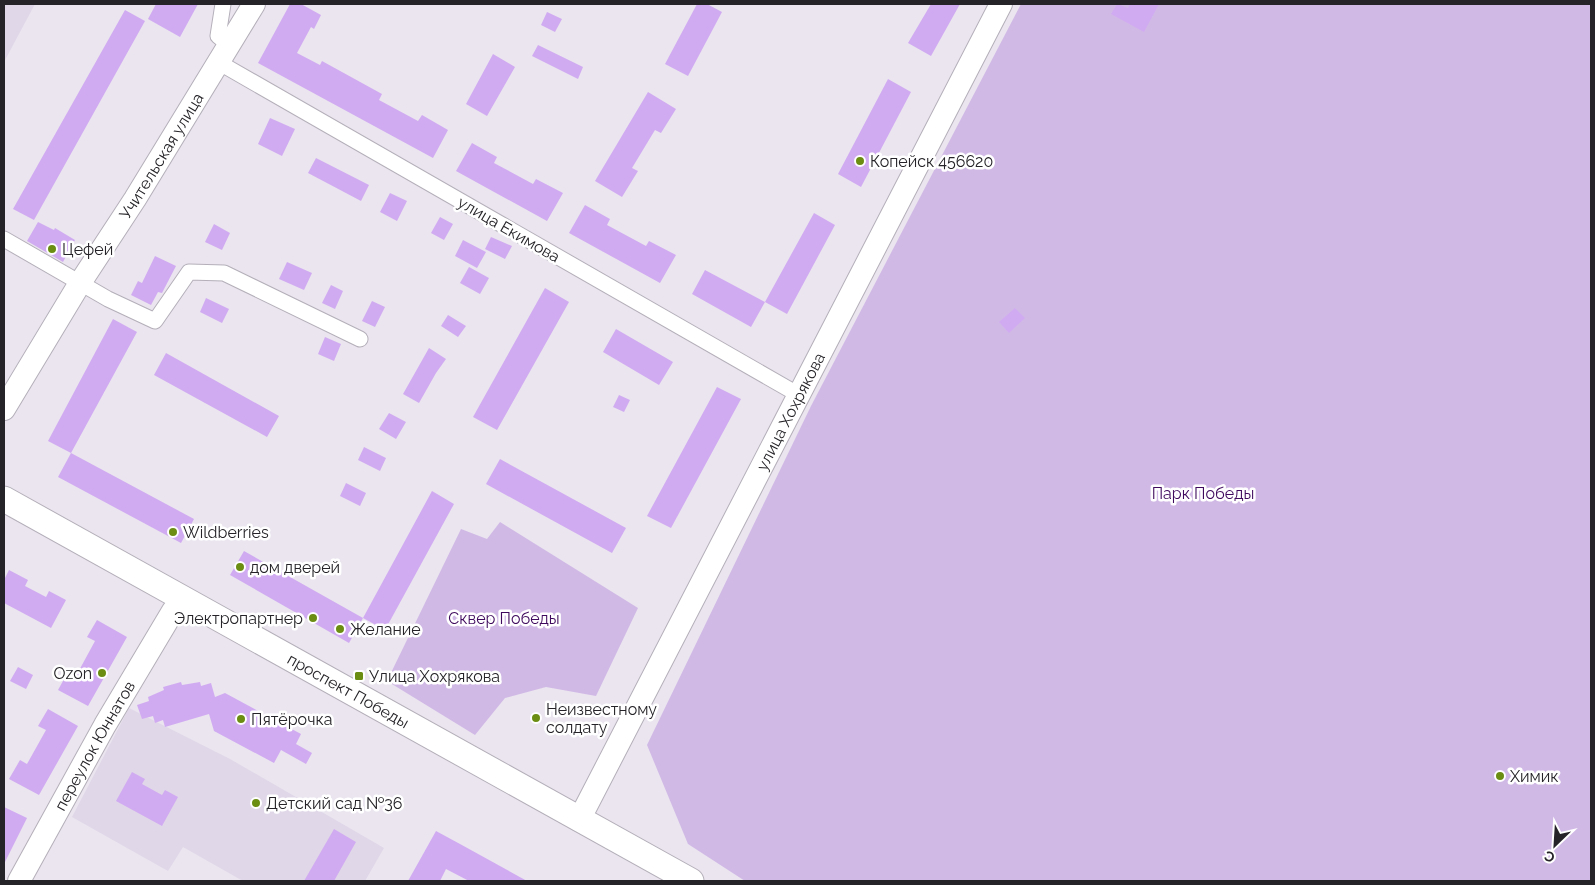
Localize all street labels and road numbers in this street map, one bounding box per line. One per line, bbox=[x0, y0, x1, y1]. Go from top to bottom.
street label: Учительская улица bbox=[115, 89, 208, 223]
street label: улица Екимова bbox=[454, 192, 563, 266]
street label: улица Хохрякова bbox=[752, 350, 829, 474]
street label: проспект Победы bbox=[284, 650, 412, 732]
street label: переулок Юннатов bbox=[51, 678, 139, 814]

